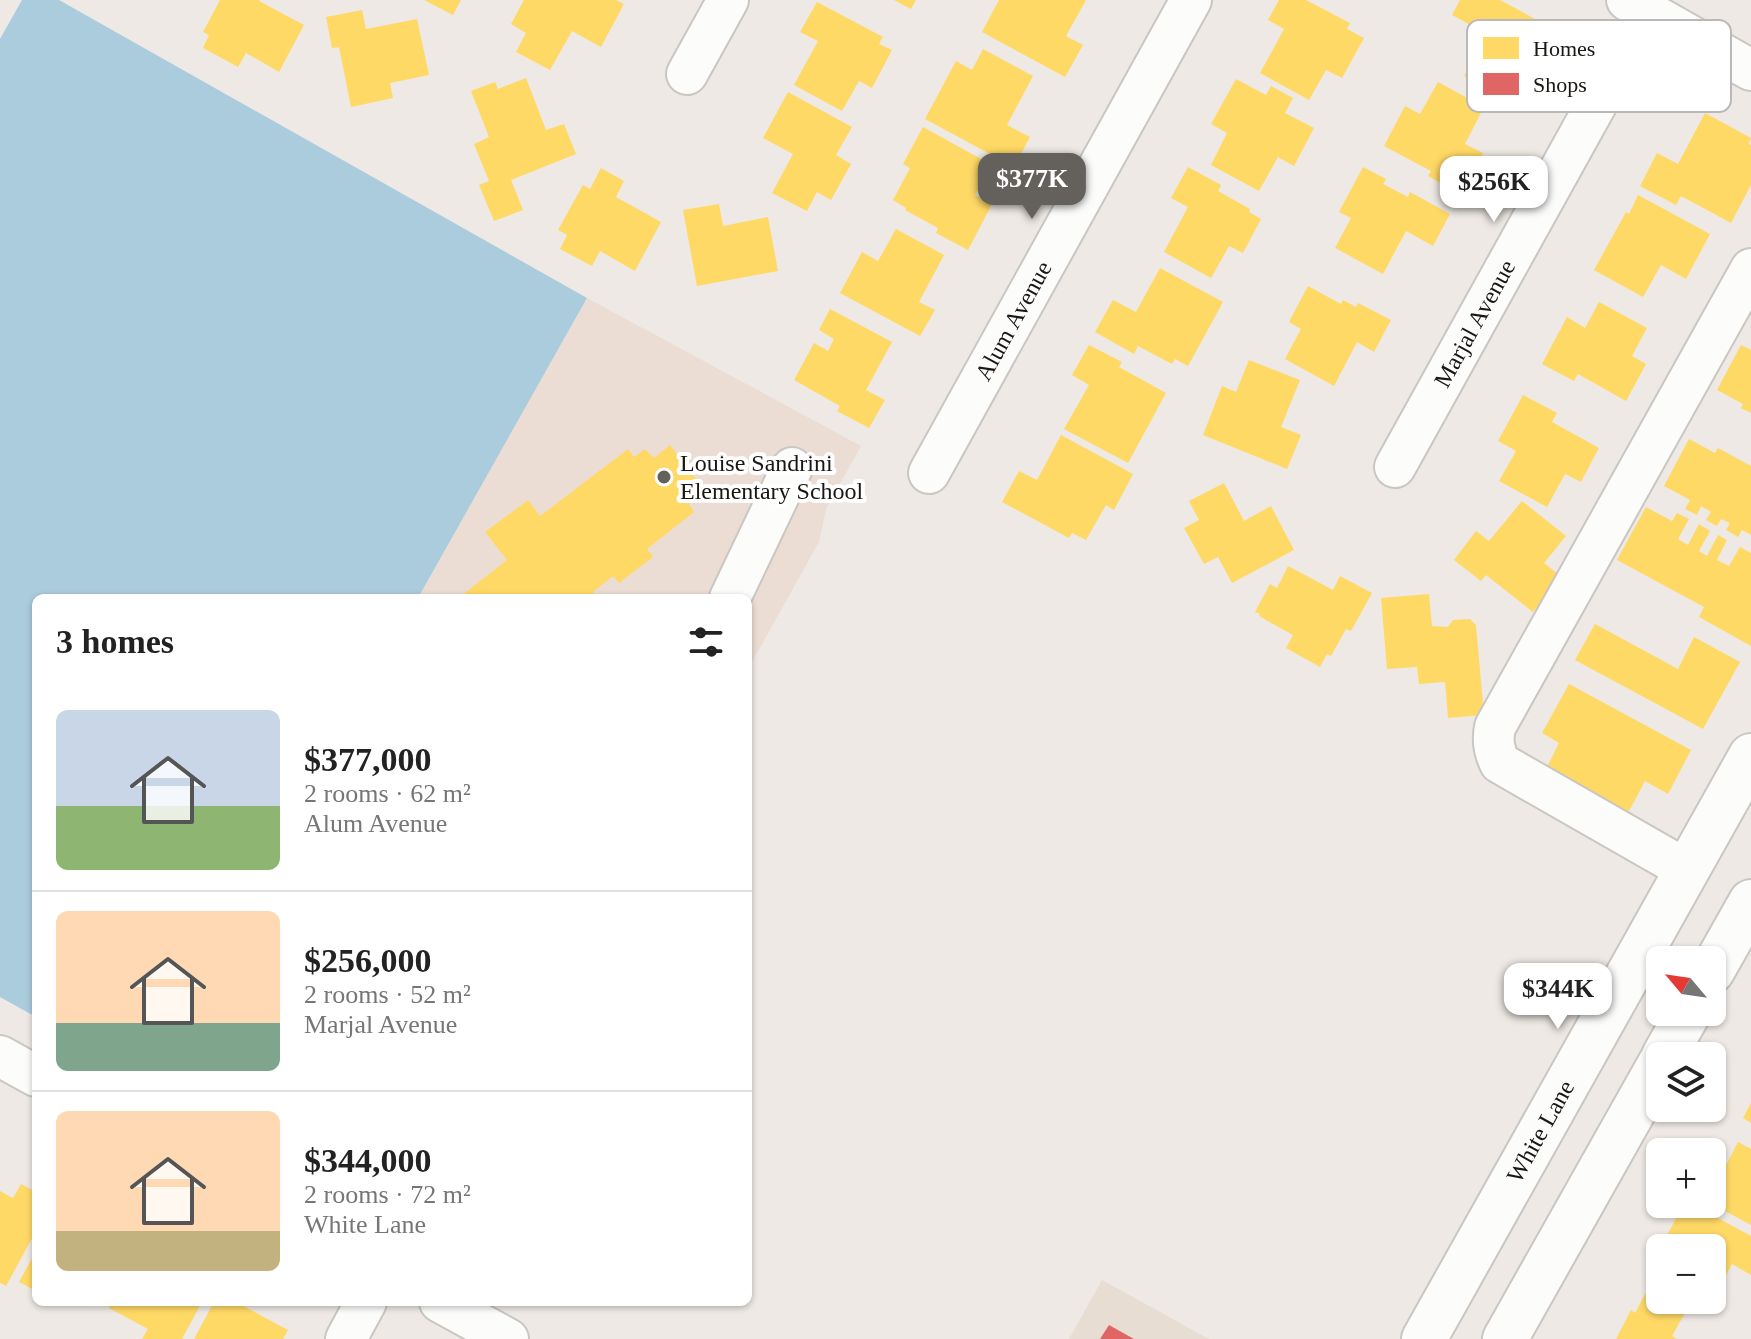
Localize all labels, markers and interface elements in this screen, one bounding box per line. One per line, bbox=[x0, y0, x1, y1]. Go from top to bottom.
legend bbox=[1467, 20, 1731, 112]
text: Homes bbox=[1533, 36, 1595, 61]
text: Shops bbox=[1533, 72, 1587, 97]
pin: $377K bbox=[976, 153, 1088, 221]
pin: $256K bbox=[1438, 156, 1550, 224]
text: $377K bbox=[996, 164, 1068, 193]
text: $256K bbox=[1458, 167, 1530, 196]
street label: Marjal Avenue bbox=[1429, 255, 1520, 392]
street label: Alum Avenue bbox=[970, 257, 1057, 385]
place label: Louise Sandrini Elementary School bbox=[680, 450, 864, 504]
marker: Louise Sandrini Elementary School bbox=[655, 468, 673, 486]
icon: filters bbox=[684, 620, 728, 664]
text: 3 homes bbox=[56, 623, 174, 660]
text: $377,000 bbox=[304, 741, 432, 778]
icon: home bbox=[120, 742, 216, 838]
text: 2 rooms · 62 m² bbox=[304, 779, 471, 808]
text: Alum Avenue bbox=[304, 809, 447, 838]
text: $256,000 bbox=[304, 942, 432, 979]
icon: home bbox=[120, 943, 216, 1039]
north arrow bbox=[1646, 946, 1726, 1026]
map controls bbox=[1646, 946, 1726, 1314]
pin: $344K bbox=[1502, 963, 1614, 1031]
text: $344K bbox=[1522, 974, 1594, 1003]
text: 2 rooms · 52 m² bbox=[304, 980, 471, 1009]
text: Marjal Avenue bbox=[304, 1010, 457, 1039]
button: layers bbox=[1646, 1042, 1726, 1122]
street label: White Lane bbox=[1502, 1076, 1579, 1187]
button: + bbox=[1646, 1138, 1726, 1218]
text: $344,000 bbox=[304, 1142, 432, 1179]
icon: home bbox=[120, 1143, 216, 1239]
text: 2 rooms · 72 m² bbox=[304, 1180, 471, 1209]
text: White Lane bbox=[304, 1210, 426, 1239]
button: − bbox=[1646, 1234, 1726, 1314]

